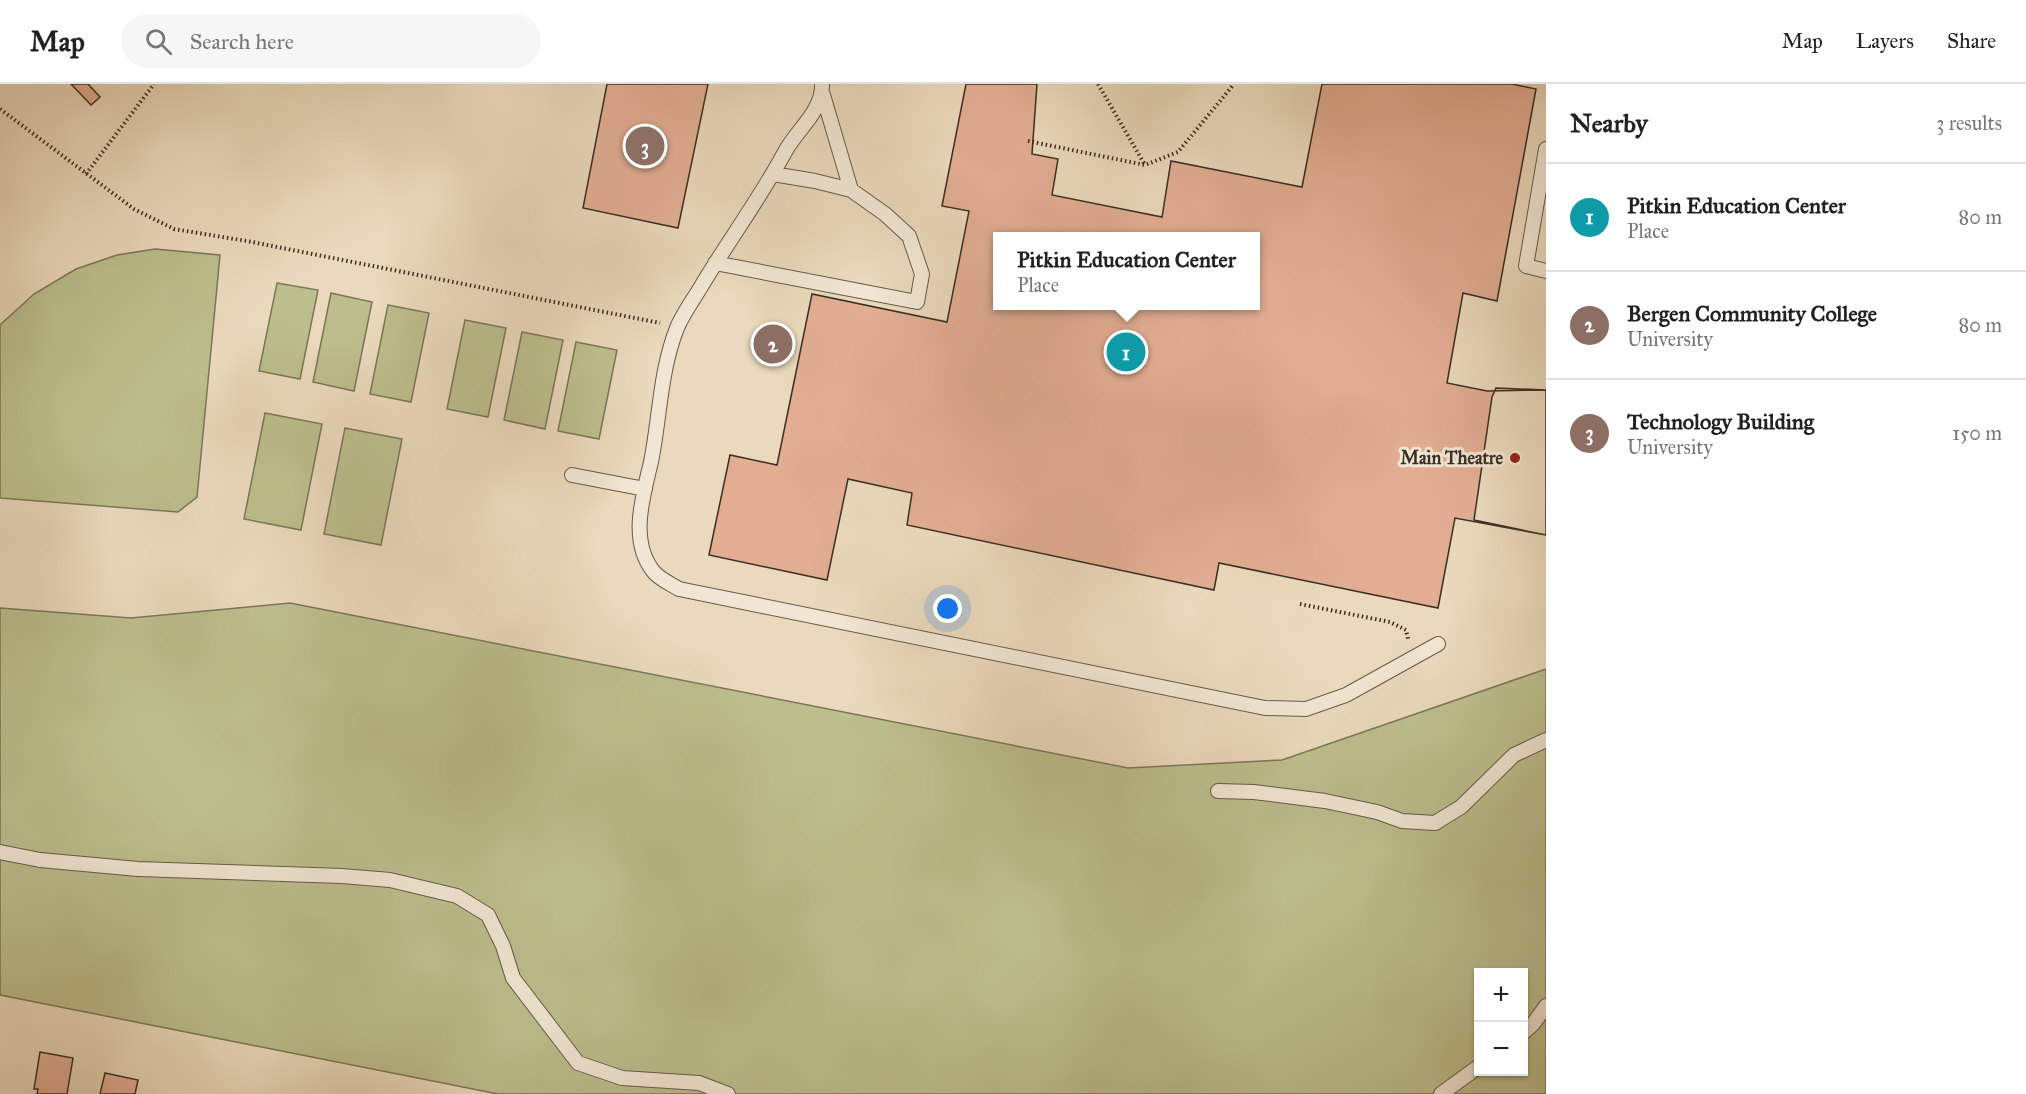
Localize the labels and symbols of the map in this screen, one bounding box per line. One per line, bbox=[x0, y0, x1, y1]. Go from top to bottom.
pin: 3 bbox=[626, 124, 664, 168]
pin: 2 bbox=[754, 322, 792, 366]
pin: 1 bbox=[1106, 330, 1146, 374]
place label: Main Theatre bbox=[1400, 447, 1503, 469]
marker: Main Theatre bbox=[1508, 451, 1522, 465]
your location bbox=[933, 594, 962, 623]

